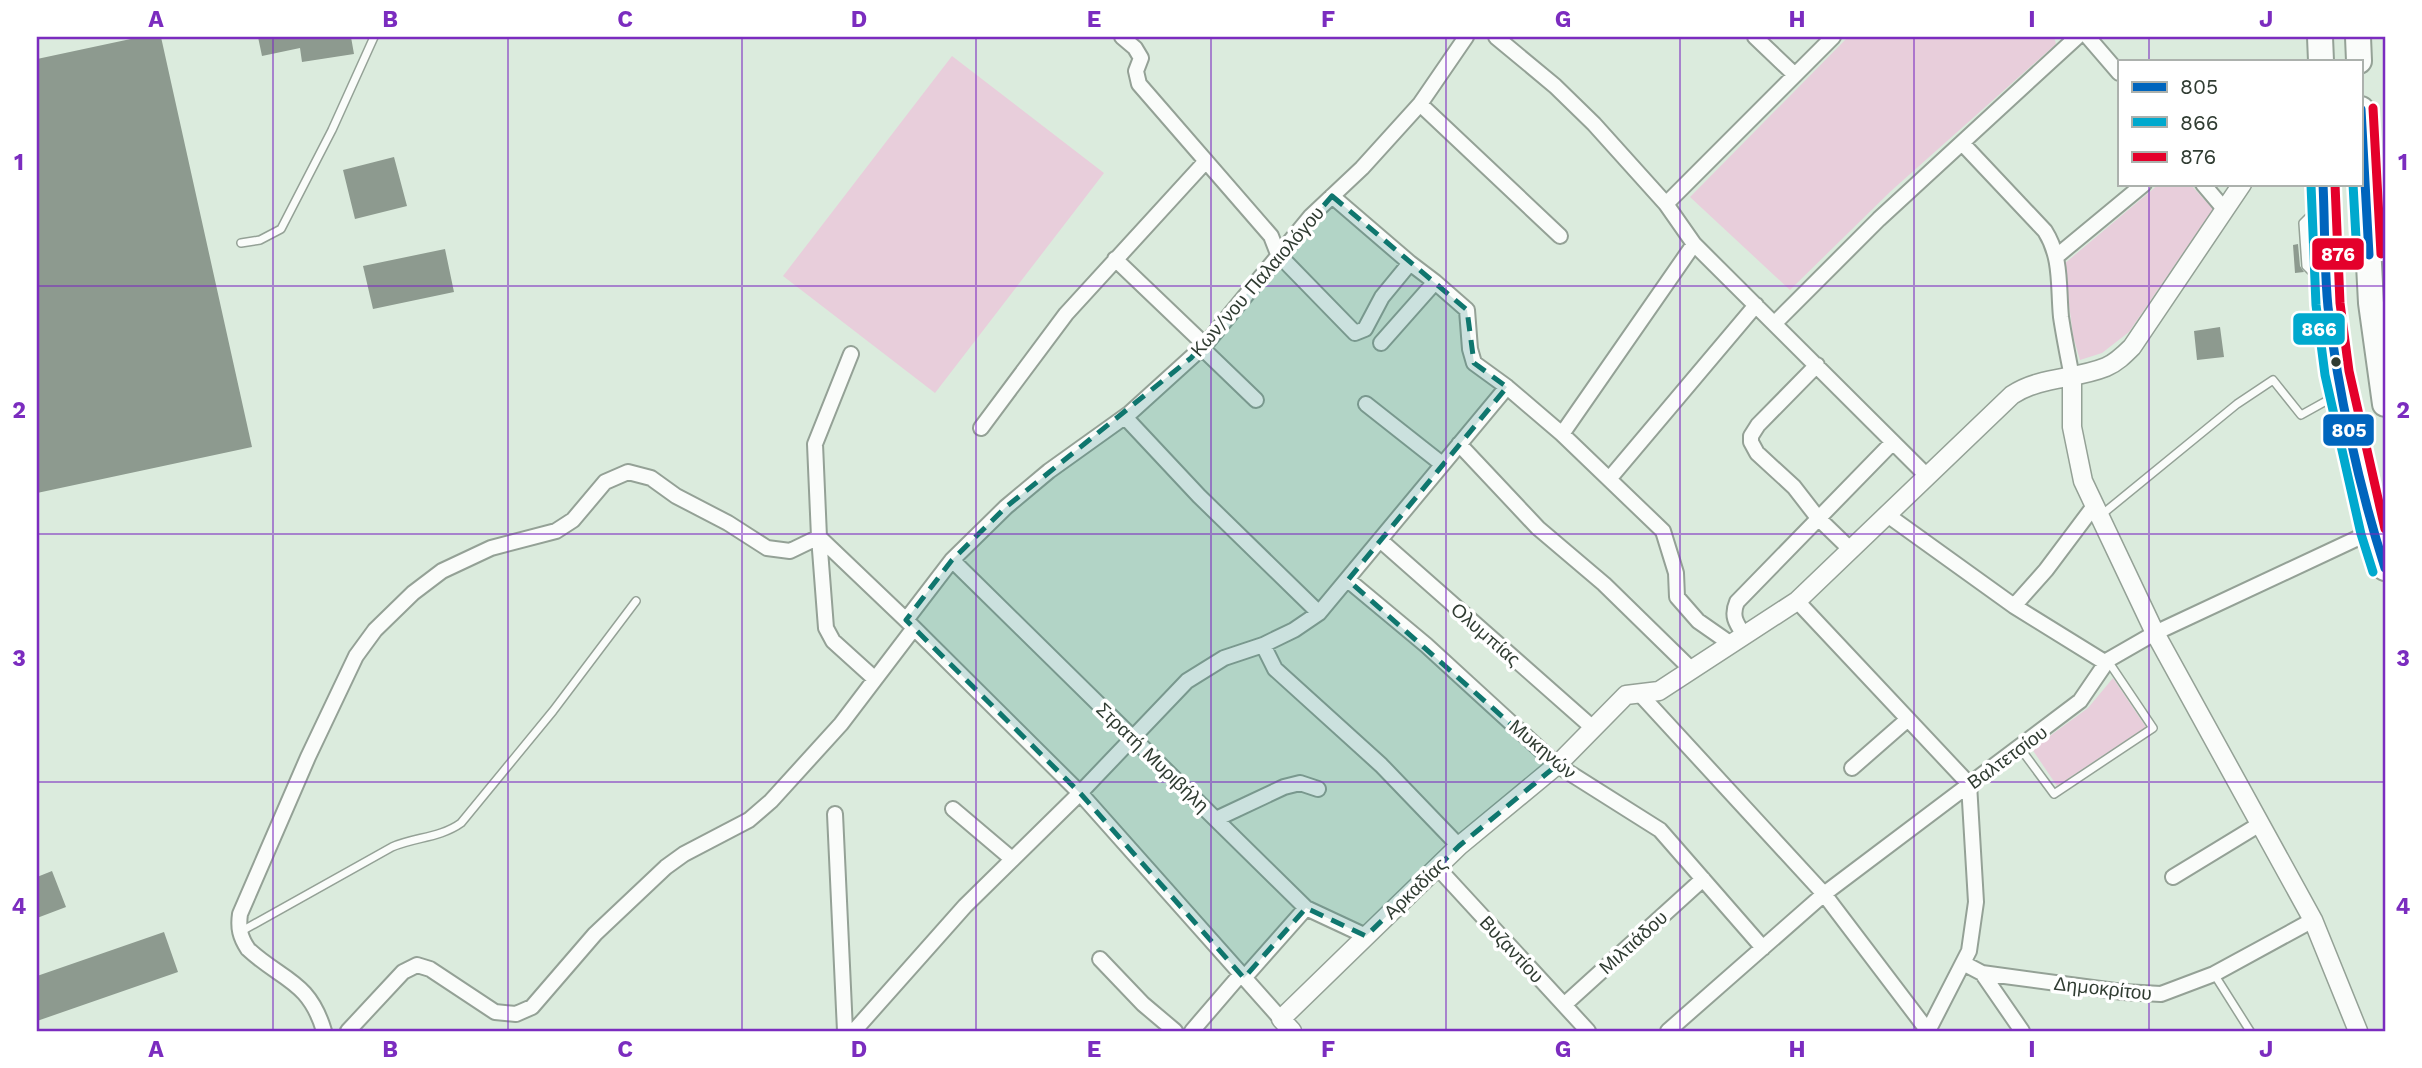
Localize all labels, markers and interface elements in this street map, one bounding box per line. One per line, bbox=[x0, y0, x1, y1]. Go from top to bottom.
text: A bbox=[148, 6, 164, 33]
text: B bbox=[382, 6, 398, 33]
text: C bbox=[617, 6, 633, 33]
text: D bbox=[851, 6, 867, 33]
text: E bbox=[1087, 6, 1101, 33]
text: F bbox=[1321, 6, 1335, 33]
text: G bbox=[1555, 6, 1571, 33]
text: H bbox=[1788, 6, 1806, 33]
text: I bbox=[2028, 6, 2036, 33]
text: J bbox=[2259, 6, 2273, 33]
legend bbox=[2118, 60, 2362, 186]
text: 805 bbox=[2180, 74, 2218, 99]
text: 866 bbox=[2180, 110, 2218, 135]
text: 876 bbox=[2180, 144, 2216, 169]
text: 1 bbox=[14, 149, 24, 176]
text: 1 bbox=[2398, 149, 2408, 176]
street label: Κων/νου Παλαιολόγου bbox=[1186, 201, 1329, 361]
line badge: 876 bbox=[2311, 237, 2365, 271]
text: 876 bbox=[2321, 243, 2355, 266]
line badge: 866 bbox=[2292, 312, 2346, 346]
text: 866 bbox=[2301, 318, 2337, 341]
unlabelled marker bbox=[2329, 355, 2343, 369]
text: 2 bbox=[12, 397, 26, 424]
text: 2 bbox=[2396, 397, 2410, 424]
line badge: 805 bbox=[2322, 413, 2375, 447]
text: 805 bbox=[2331, 419, 2367, 442]
street label: Ολυμπίας bbox=[1446, 598, 1525, 671]
text: 3 bbox=[12, 645, 26, 672]
text: 3 bbox=[2396, 645, 2410, 672]
street label: Στρατή Μυριβήλη bbox=[1092, 698, 1214, 817]
street label: Μυκηνών bbox=[1505, 715, 1581, 784]
street label: Βαλτετσίου bbox=[1963, 721, 2052, 794]
street label: Αρκαδίας bbox=[1379, 853, 1452, 924]
text: 4 bbox=[12, 893, 27, 920]
text: 4 bbox=[2396, 893, 2411, 920]
street label: Μιλτιάδου bbox=[1595, 906, 1672, 979]
street label: Βυζαντίου bbox=[1475, 911, 1548, 988]
street label: Δημοκρίτου bbox=[2053, 972, 2153, 1005]
text: A bbox=[148, 1036, 164, 1063]
text: B bbox=[382, 1036, 398, 1063]
text: C bbox=[617, 1036, 633, 1063]
text: D bbox=[851, 1036, 867, 1063]
text: E bbox=[1087, 1036, 1101, 1063]
text: F bbox=[1321, 1036, 1335, 1063]
text: G bbox=[1555, 1036, 1571, 1063]
text: H bbox=[1788, 1036, 1806, 1063]
text: I bbox=[2028, 1036, 2036, 1063]
text: J bbox=[2259, 1036, 2273, 1063]

